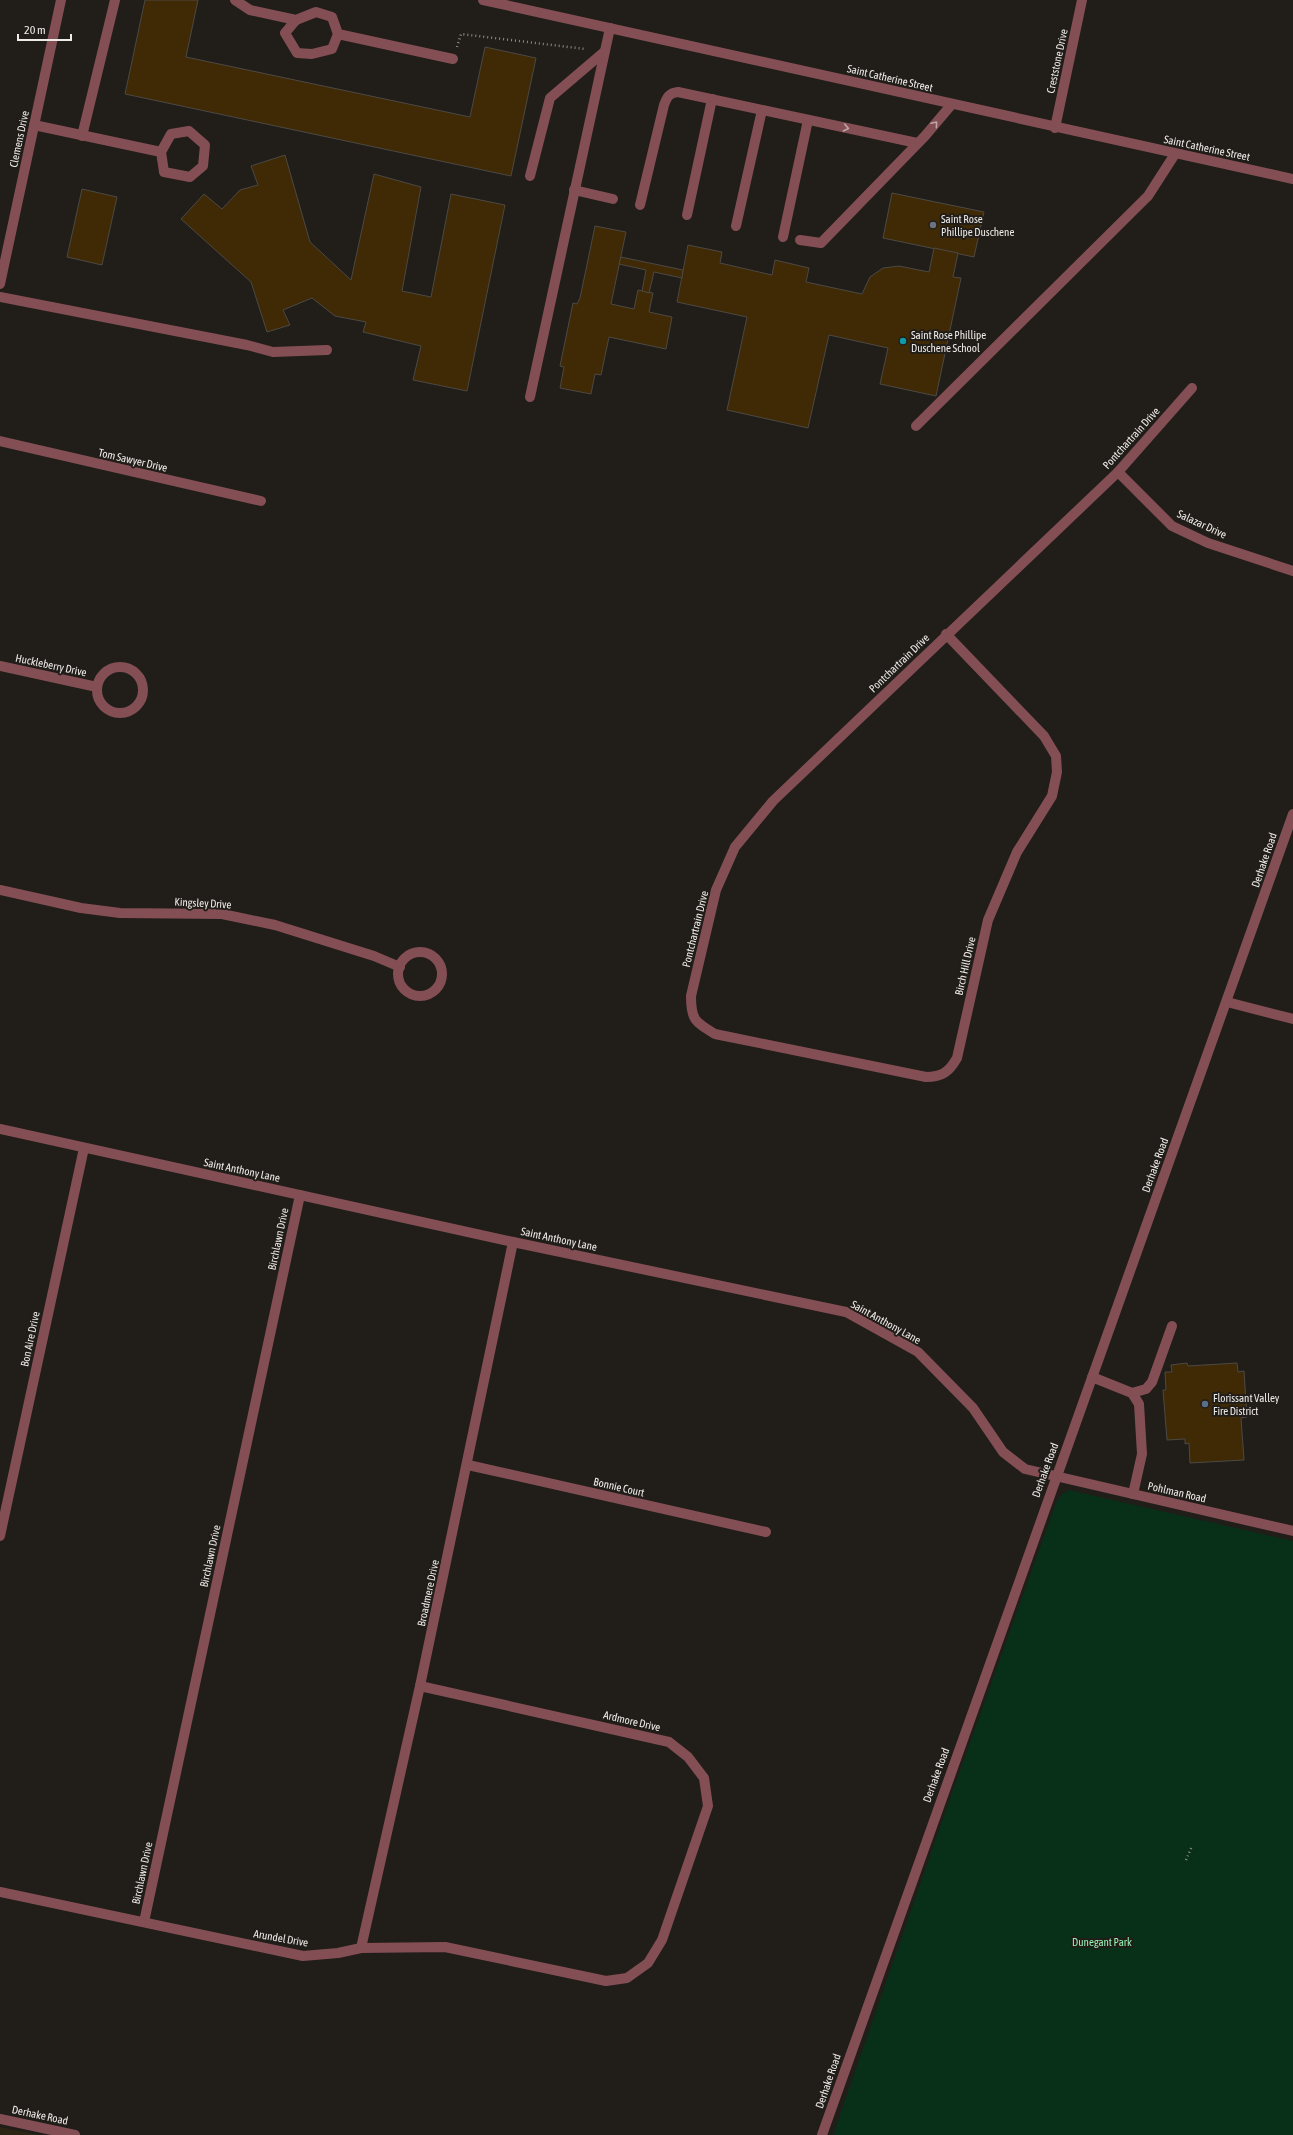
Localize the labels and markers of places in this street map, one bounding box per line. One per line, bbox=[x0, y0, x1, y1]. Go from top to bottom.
place label: Saint Rose Phillipe Duschene bbox=[941, 213, 1014, 238]
marker: Saint Rose Phillipe Duschene bbox=[928, 220, 938, 230]
place label: Saint Rose Phillipe Duschene School bbox=[911, 329, 986, 354]
marker: Saint Rose Phillipe Duschene School bbox=[898, 336, 908, 346]
place label: Florissant Valley Fire District bbox=[1213, 1392, 1280, 1417]
marker: Florissant Valley Fire District bbox=[1200, 1399, 1210, 1409]

